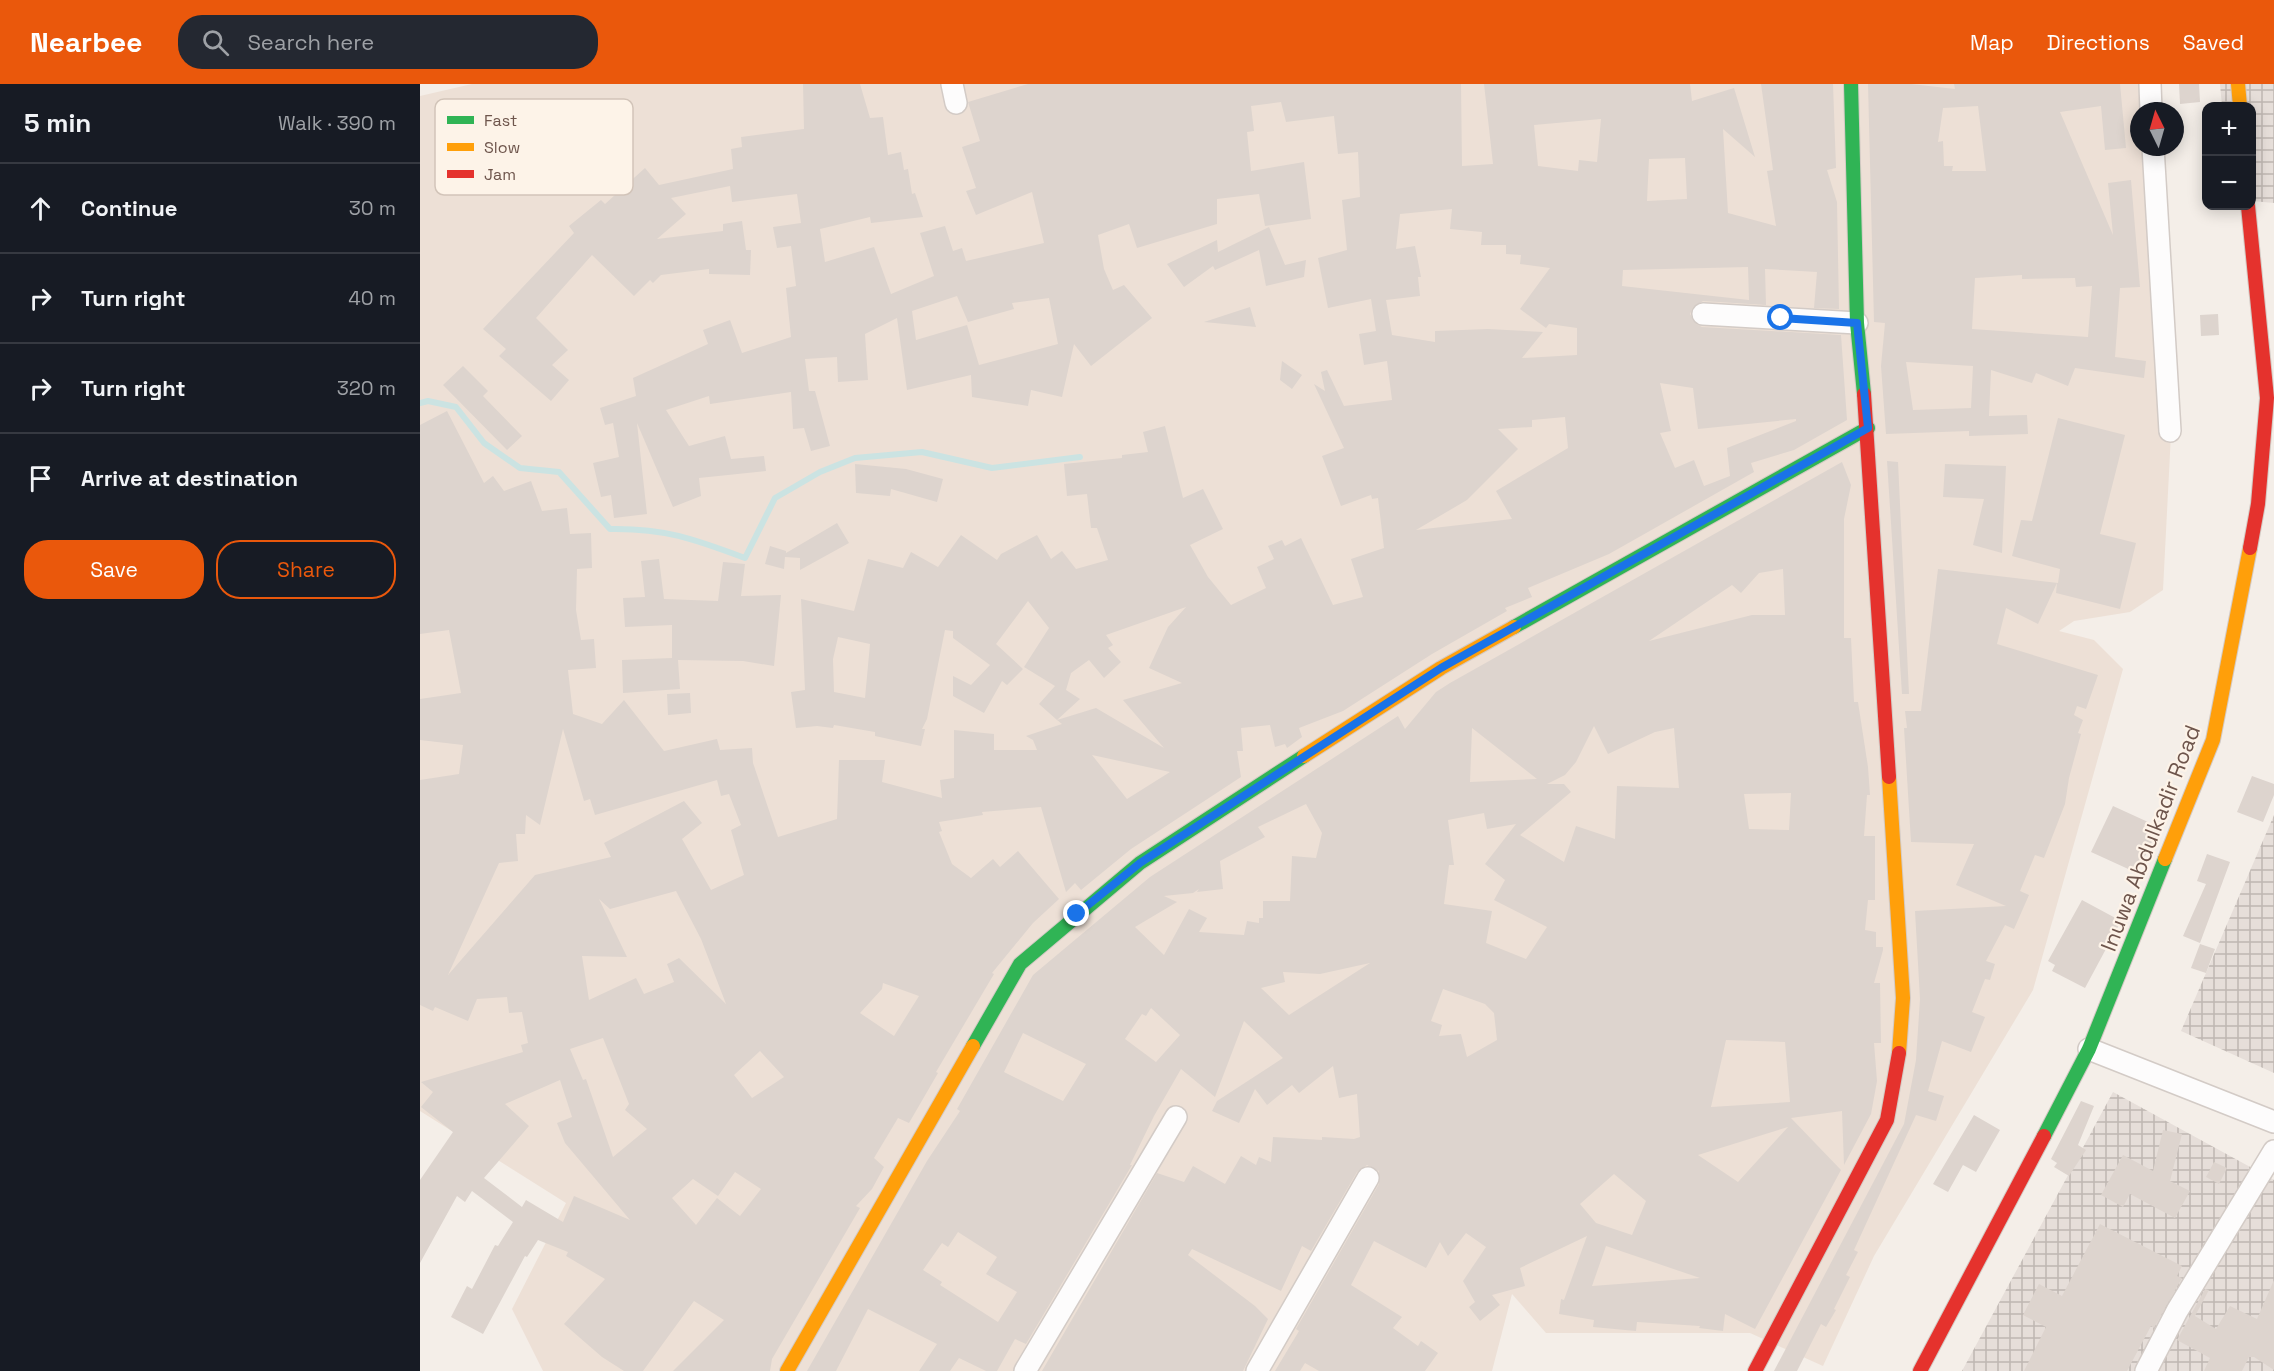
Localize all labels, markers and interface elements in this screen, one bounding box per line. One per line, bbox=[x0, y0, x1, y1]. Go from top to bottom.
search box bbox=[178, 15, 598, 69]
text: Nearbee bbox=[30, 24, 142, 60]
icon: search bbox=[199, 26, 232, 59]
text: Search here bbox=[247, 28, 374, 56]
text: Map bbox=[1970, 29, 2014, 56]
text: Directions bbox=[2047, 29, 2150, 56]
text: Saved bbox=[2183, 29, 2244, 56]
legend bbox=[435, 99, 633, 195]
north arrow bbox=[2130, 102, 2184, 156]
map controls bbox=[2202, 102, 2256, 210]
button: + bbox=[2202, 102, 2256, 156]
text: 5 min bbox=[24, 106, 91, 140]
text: Walk · 390 m bbox=[278, 110, 396, 136]
text: Fast bbox=[484, 110, 517, 131]
text: Slow bbox=[484, 137, 520, 158]
button: − bbox=[2202, 156, 2256, 210]
text: Jam bbox=[484, 164, 516, 185]
icon: ahead bbox=[24, 192, 57, 225]
text: Continue bbox=[81, 194, 177, 222]
text: 30 m bbox=[349, 195, 396, 221]
icon: right bbox=[24, 282, 57, 315]
text: Turn right bbox=[81, 284, 186, 312]
text: 40 m bbox=[348, 285, 396, 311]
route start bbox=[1767, 304, 1793, 330]
icon: right bbox=[24, 372, 57, 405]
text: Turn right bbox=[81, 374, 186, 402]
text: 320 m bbox=[337, 375, 396, 401]
icon: arrive bbox=[24, 462, 57, 495]
text: Arrive at destination bbox=[81, 464, 298, 492]
button: Save bbox=[24, 540, 204, 599]
button: Share bbox=[216, 540, 396, 599]
street label: Inuwa Abdulkadir Road bbox=[2094, 721, 2206, 955]
route end bbox=[1063, 900, 1089, 926]

